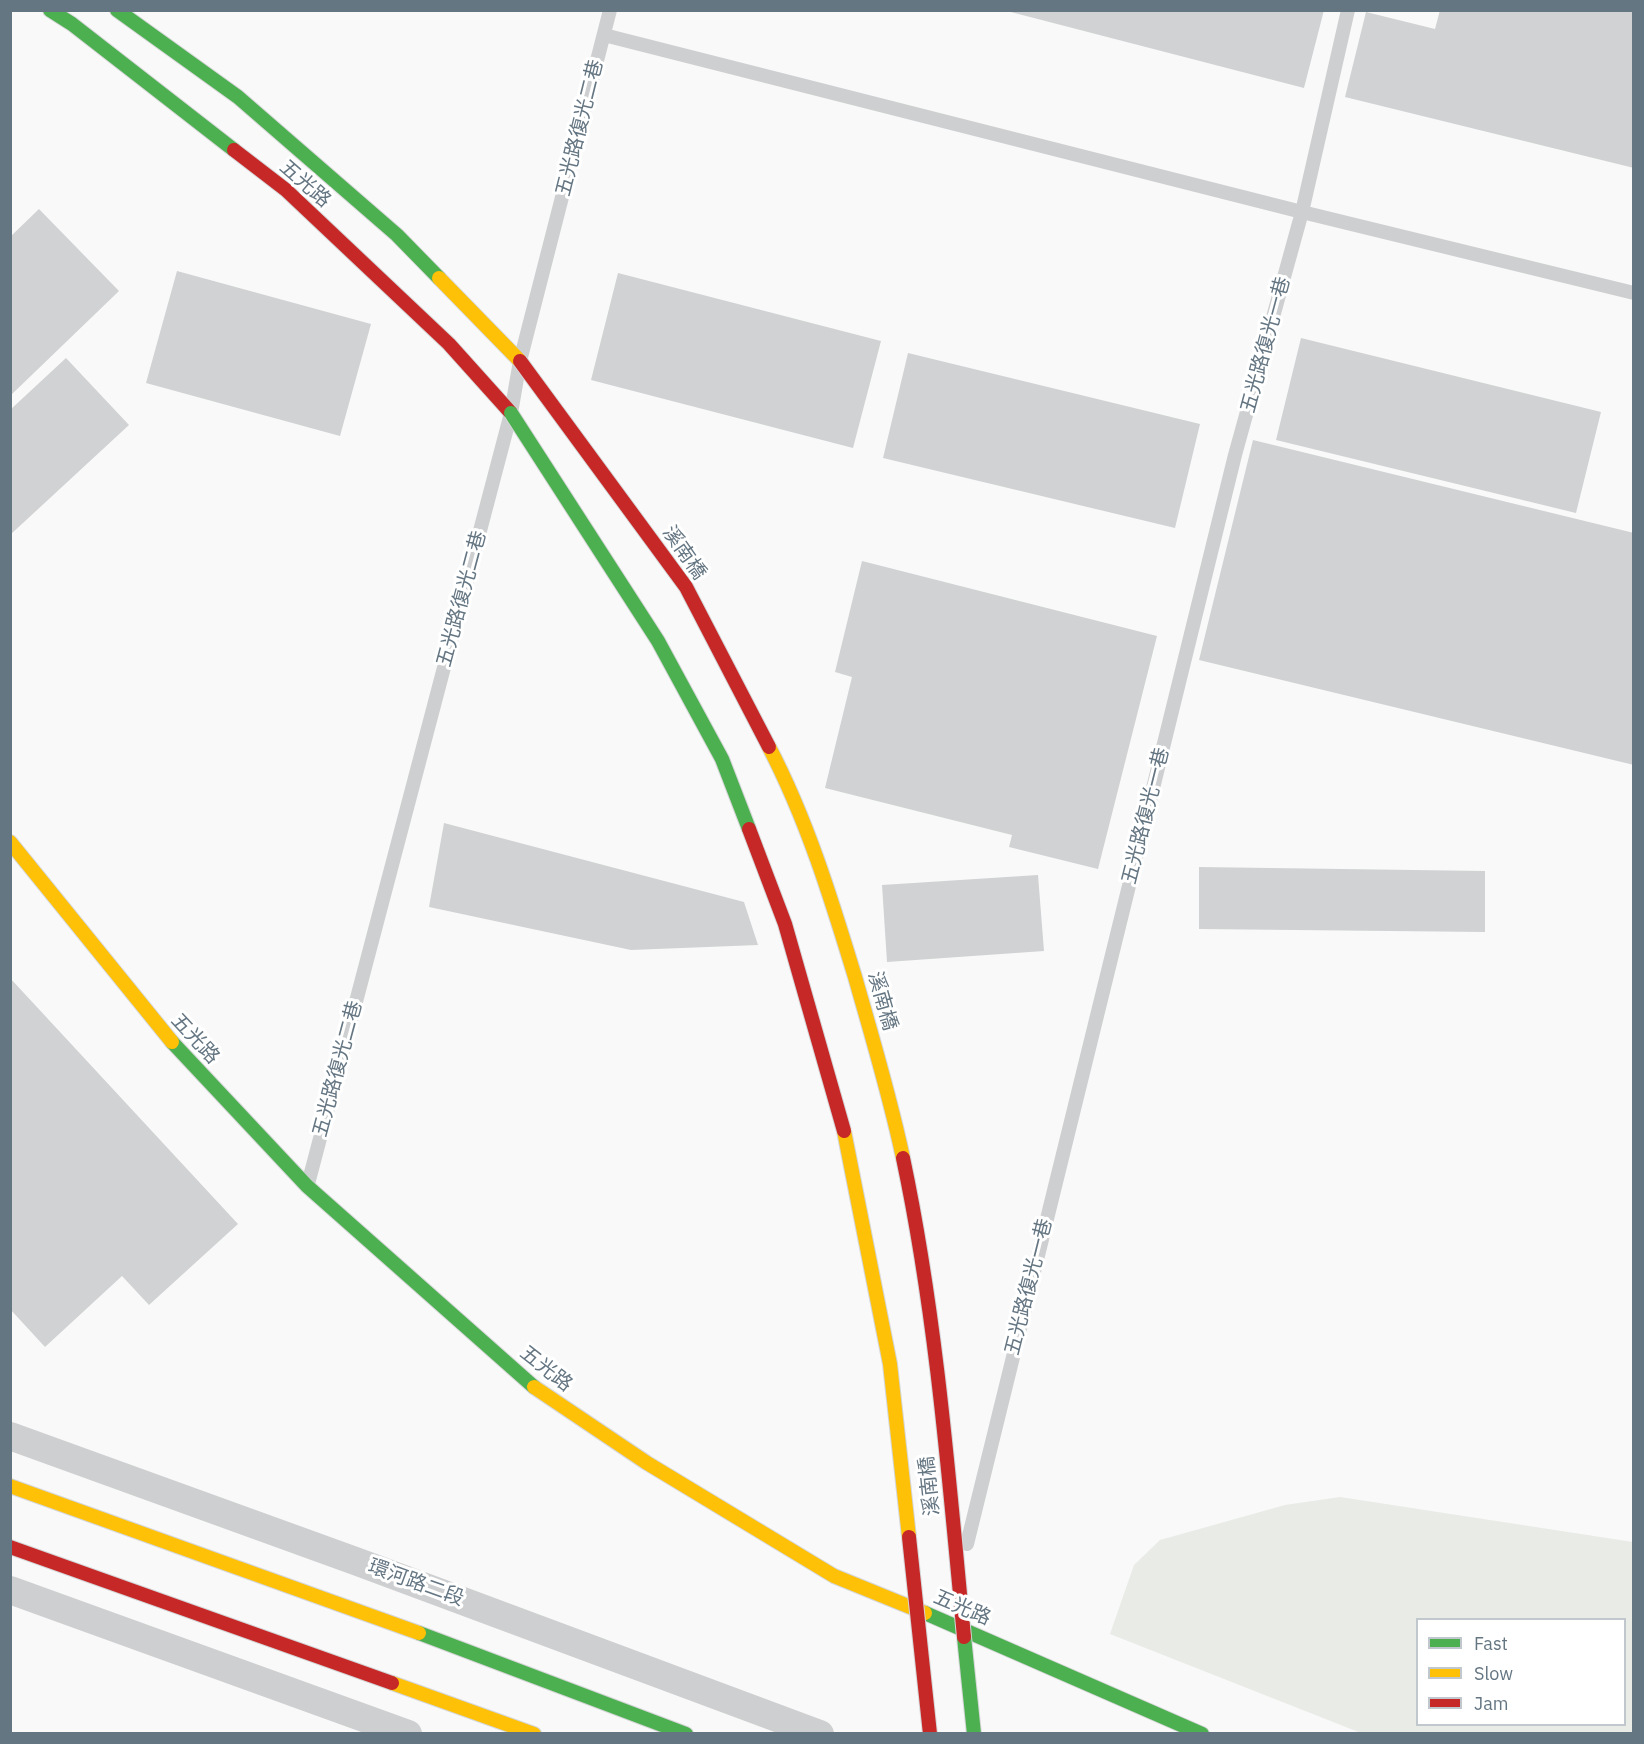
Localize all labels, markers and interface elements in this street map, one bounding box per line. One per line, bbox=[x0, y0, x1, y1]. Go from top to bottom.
street label: 五光路復光二巷 bbox=[551, 57, 609, 199]
street label: 五光路 bbox=[274, 155, 336, 213]
street label: 五光路復光一巷 bbox=[1236, 274, 1296, 416]
street label: 溪南橋 bbox=[657, 522, 711, 584]
street label: 五光路復光二巷 bbox=[432, 528, 492, 670]
street label: 五光路復光一巷 bbox=[1117, 745, 1175, 887]
street label: 溪南橋 bbox=[862, 969, 902, 1033]
street label: 五光路復光二巷 bbox=[308, 998, 368, 1140]
street label: 五光路 bbox=[166, 1009, 224, 1069]
street label: 五光路復光一巷 bbox=[1000, 1216, 1058, 1358]
street label: 五光路 bbox=[515, 1341, 577, 1397]
street label: 溪南橋 bbox=[915, 1455, 945, 1517]
street label: 環河路二段 bbox=[365, 1555, 467, 1611]
street label: 五光路 bbox=[930, 1585, 994, 1631]
legend bbox=[1416, 1618, 1626, 1726]
text: Fast bbox=[1474, 1632, 1508, 1655]
text: Slow bbox=[1474, 1662, 1513, 1685]
text: Jam bbox=[1474, 1692, 1509, 1715]

